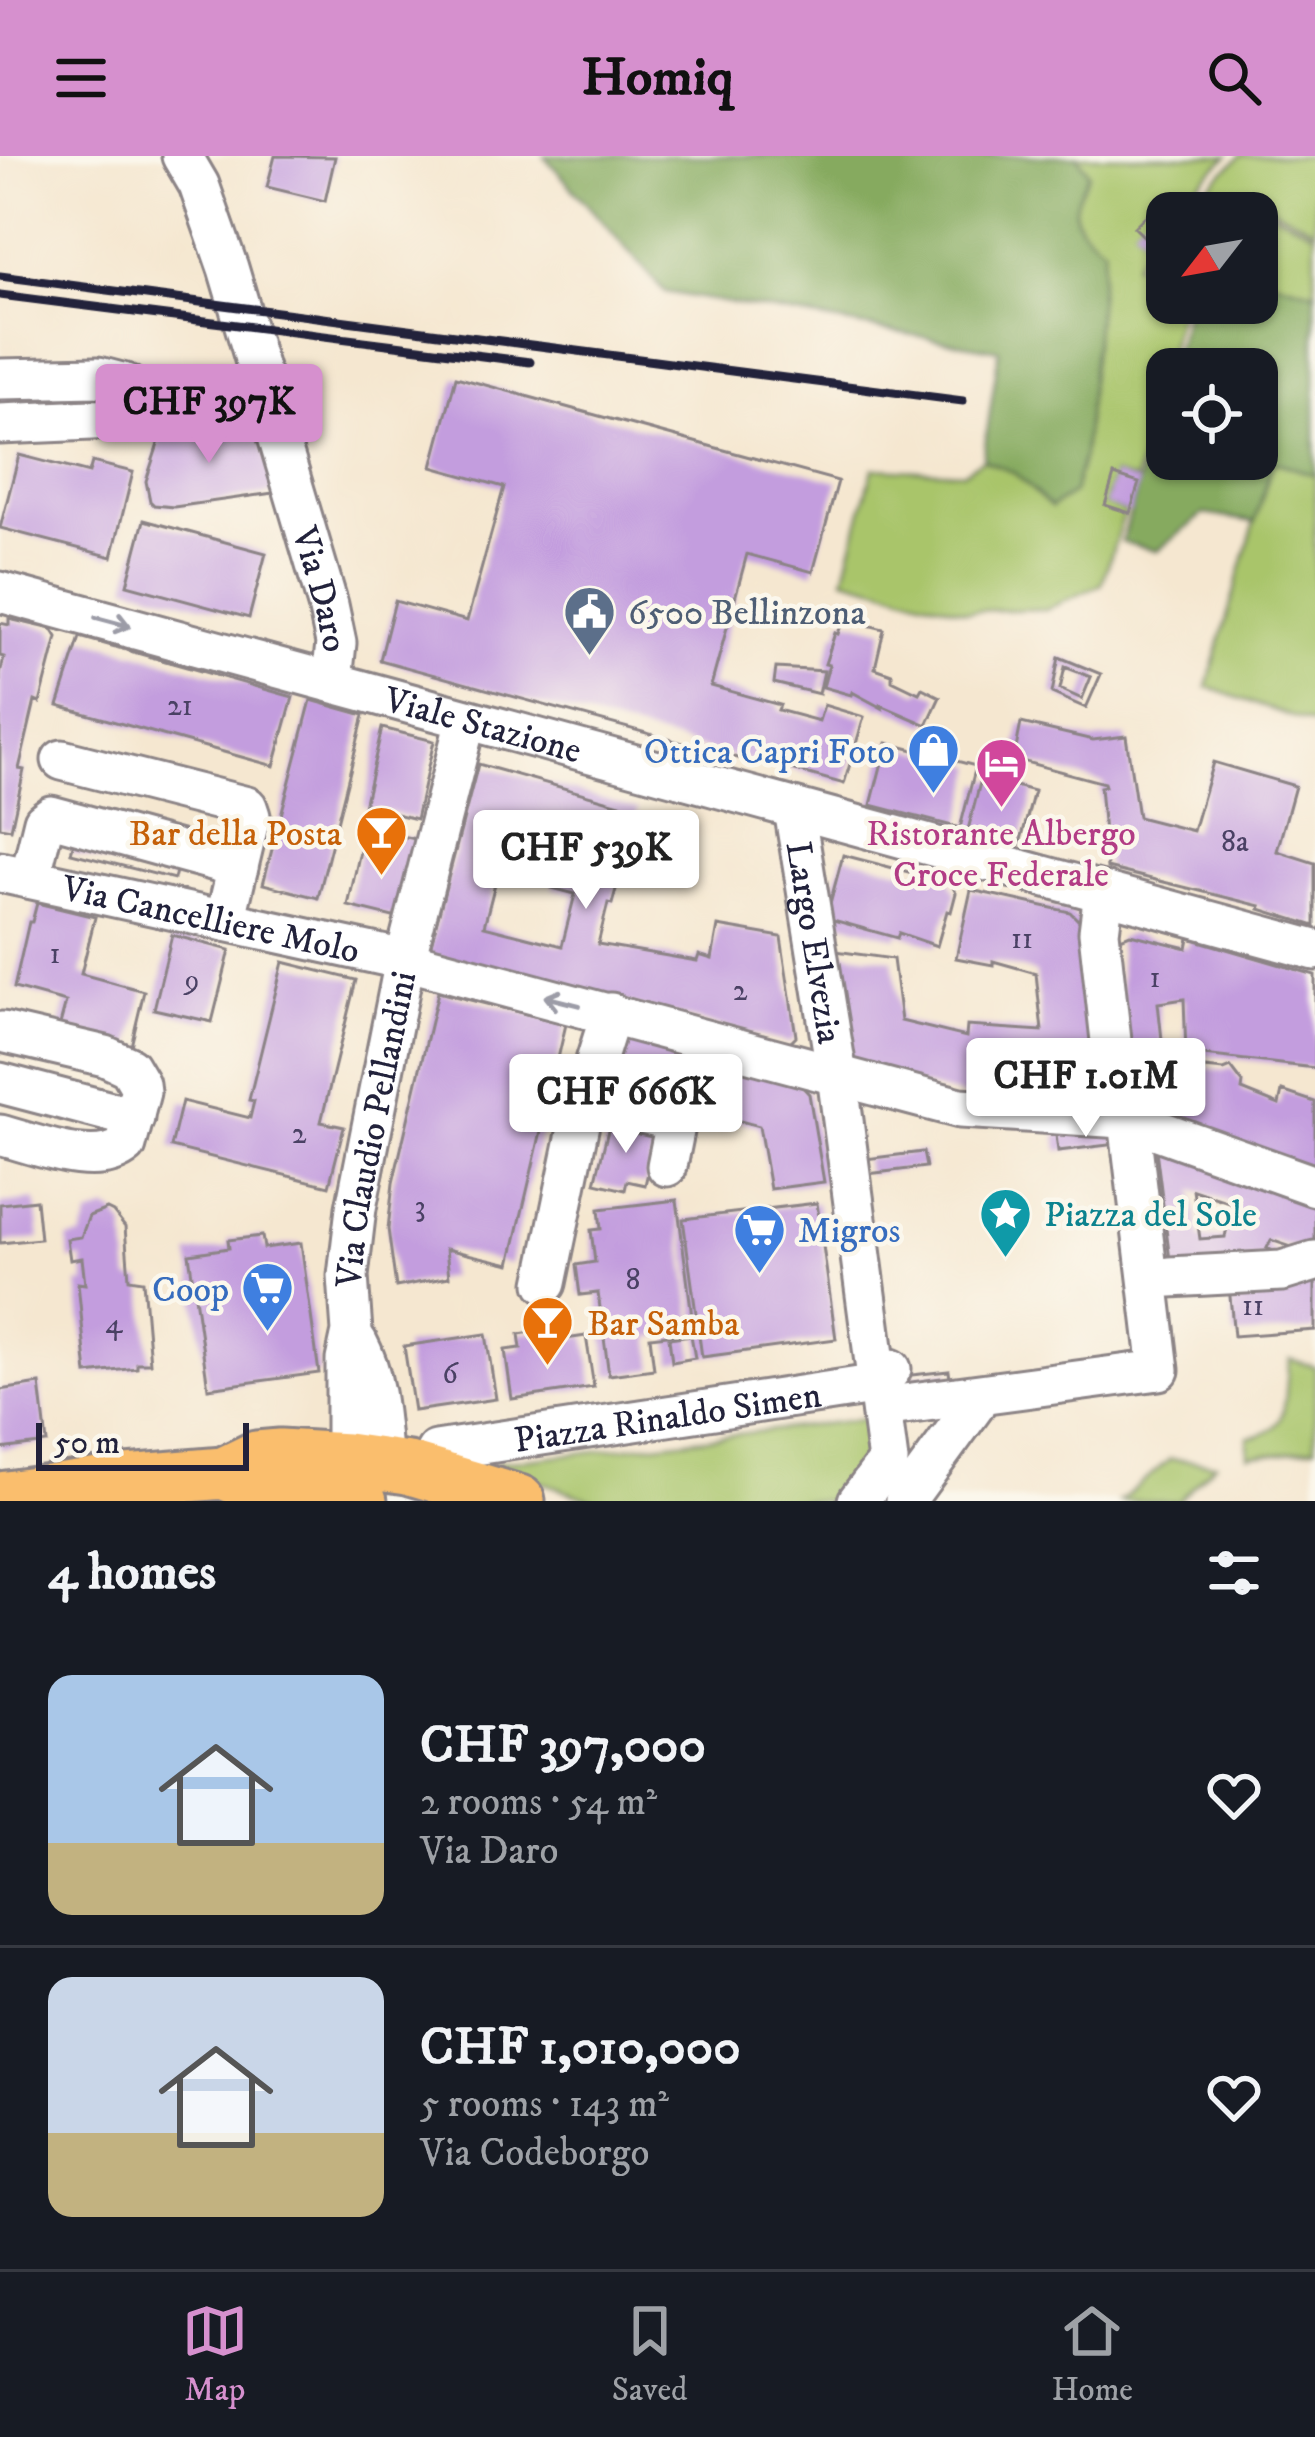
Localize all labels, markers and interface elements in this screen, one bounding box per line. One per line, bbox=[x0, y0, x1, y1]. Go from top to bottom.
icon: menu bbox=[48, 45, 114, 111]
text: Homiq bbox=[582, 45, 733, 112]
icon: search bbox=[1201, 45, 1267, 111]
north arrow bbox=[1146, 192, 1278, 324]
map controls bbox=[1146, 192, 1278, 480]
button: locate bbox=[1146, 348, 1278, 480]
pin: CHF 397K bbox=[85, 364, 333, 466]
text: CHF 397K bbox=[123, 378, 295, 427]
street label: Via Daro bbox=[281, 521, 357, 656]
public building icon: 6500 Bellinzona bbox=[561, 583, 617, 657]
place label: 6500 Bellinzona bbox=[628, 591, 866, 636]
one-way arrow bbox=[93, 613, 131, 635]
street label: Viale Stazione bbox=[378, 677, 586, 774]
house number: 21 bbox=[167, 688, 193, 725]
shop icon: Ottica Capri Foto bbox=[906, 722, 962, 796]
place label: Ottica Capri Foto bbox=[644, 730, 895, 775]
hotel icon: Ristorante Albergo Croce Federale bbox=[973, 736, 1029, 810]
bar icon: Bar della Posta bbox=[353, 804, 409, 878]
pin: CHF 539K bbox=[462, 810, 710, 912]
place label: Bar della Posta bbox=[129, 812, 343, 857]
place label: Ristorante Albergo Croce Federale bbox=[866, 812, 1136, 898]
text: CHF 539K bbox=[500, 824, 672, 873]
house number: 8a bbox=[1221, 824, 1249, 861]
street label: Largo Elvezia bbox=[775, 838, 852, 1048]
street label: Via Cancelliere Molo bbox=[57, 866, 363, 974]
house number: 11 bbox=[1011, 921, 1033, 958]
house number: 1 bbox=[49, 936, 61, 973]
house number: 1 bbox=[1149, 960, 1161, 997]
house number: 9 bbox=[183, 962, 199, 999]
street label: Via Claudio Pellandini bbox=[327, 967, 427, 1291]
house number: 2 bbox=[733, 973, 748, 1010]
one-way arrow bbox=[544, 988, 582, 1010]
pin: CHF 1.01M bbox=[949, 1038, 1223, 1140]
text: CHF 1.01M bbox=[993, 1052, 1179, 1101]
pin: CHF 666K bbox=[502, 1054, 750, 1156]
text: CHF 666K bbox=[536, 1068, 716, 1117]
house number: 2 bbox=[292, 1116, 307, 1153]
place icon: Piazza del Sole bbox=[977, 1185, 1033, 1259]
house number: 3 bbox=[414, 1189, 426, 1226]
place label: Piazza del Sole bbox=[1044, 1193, 1257, 1238]
supermarket icon: Migros bbox=[731, 1201, 787, 1275]
place label: Migros bbox=[798, 1209, 901, 1254]
supermarket icon: Coop bbox=[240, 1260, 296, 1334]
house number: 8 bbox=[625, 1262, 641, 1299]
place label: Coop bbox=[152, 1268, 229, 1313]
house number: 11 bbox=[1242, 1288, 1264, 1325]
bar icon: Bar Samba bbox=[520, 1294, 576, 1368]
place label: Bar Samba bbox=[587, 1302, 740, 1347]
house number: 4 bbox=[105, 1306, 123, 1343]
house number: 6 bbox=[442, 1356, 459, 1393]
street label: Piazza Rinaldo Simen bbox=[511, 1373, 825, 1464]
scale bar bbox=[36, 1417, 249, 1470]
text: 50 m bbox=[54, 1423, 120, 1464]
icon: filters bbox=[1201, 1540, 1267, 1606]
text: 4 homes bbox=[48, 1541, 216, 1605]
text: CHF 397,000 bbox=[420, 1714, 706, 1778]
icon: home bbox=[144, 1723, 288, 1867]
icon: heart bbox=[1201, 1762, 1267, 1828]
text: 2 rooms · 54 m² bbox=[420, 1778, 657, 1827]
text: Via Daro bbox=[420, 1827, 558, 1876]
text: CHF 1,010,000 bbox=[420, 2016, 741, 2080]
icon: home bbox=[144, 2025, 288, 2169]
icon: heart bbox=[1201, 2064, 1267, 2130]
text: 5 rooms · 143 m² bbox=[420, 2080, 669, 2129]
text: Via Codeborgo bbox=[420, 2129, 649, 2178]
tab: Map bbox=[182, 2298, 248, 2411]
tab: Saved bbox=[612, 2298, 688, 2411]
tab: Home bbox=[1051, 2298, 1133, 2411]

